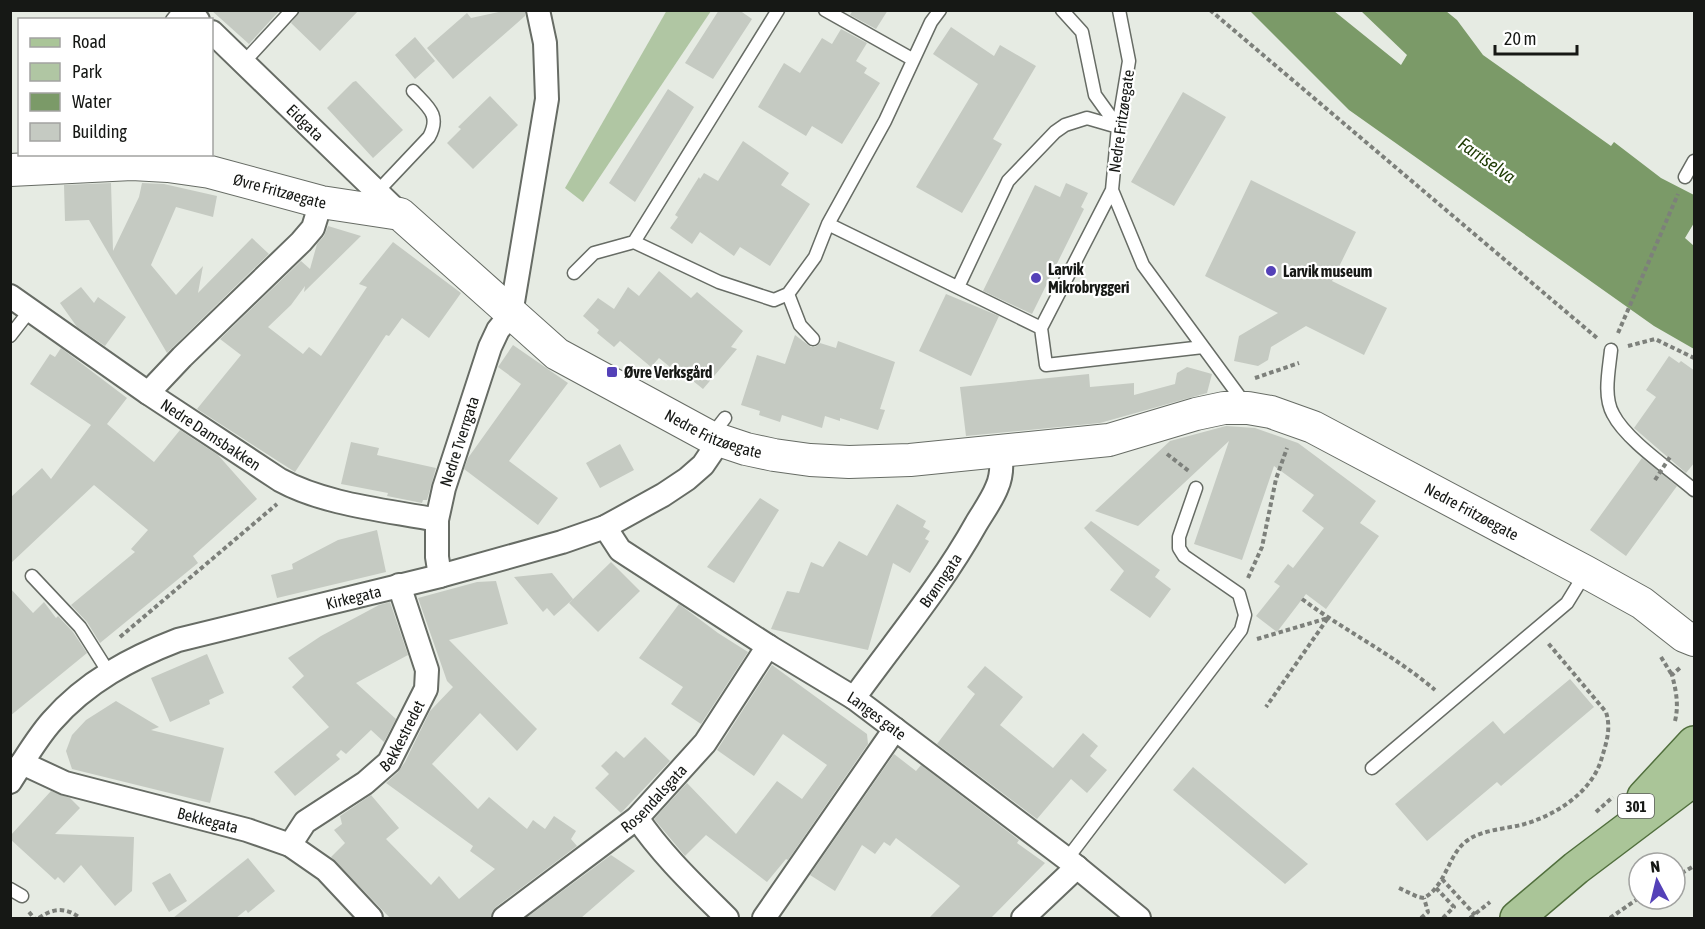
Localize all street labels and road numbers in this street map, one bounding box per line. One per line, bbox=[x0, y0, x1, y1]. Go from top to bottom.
street label: Nedre Fritzøegate bbox=[1105, 68, 1138, 174]
street label: Eidgata bbox=[283, 101, 328, 144]
street label: Øvre Fritzøegate bbox=[231, 170, 327, 212]
street label: Nedre Tverrgata bbox=[436, 394, 482, 489]
street label: Nedre Damsbakken bbox=[158, 395, 264, 474]
street label: Nedre Fritzøegate bbox=[662, 405, 764, 461]
street label: Nedre Fritzøegate bbox=[1422, 479, 1522, 544]
street label: Brønngata bbox=[915, 550, 965, 611]
street label: Kirkegata bbox=[324, 582, 383, 613]
street label: Langes gate bbox=[844, 687, 910, 743]
street label: Bekkestredet bbox=[376, 697, 428, 775]
street label: Rosendalsgata bbox=[617, 761, 690, 836]
road number: 301 bbox=[1618, 794, 1654, 818]
street label: Bekkegata bbox=[176, 803, 240, 836]

